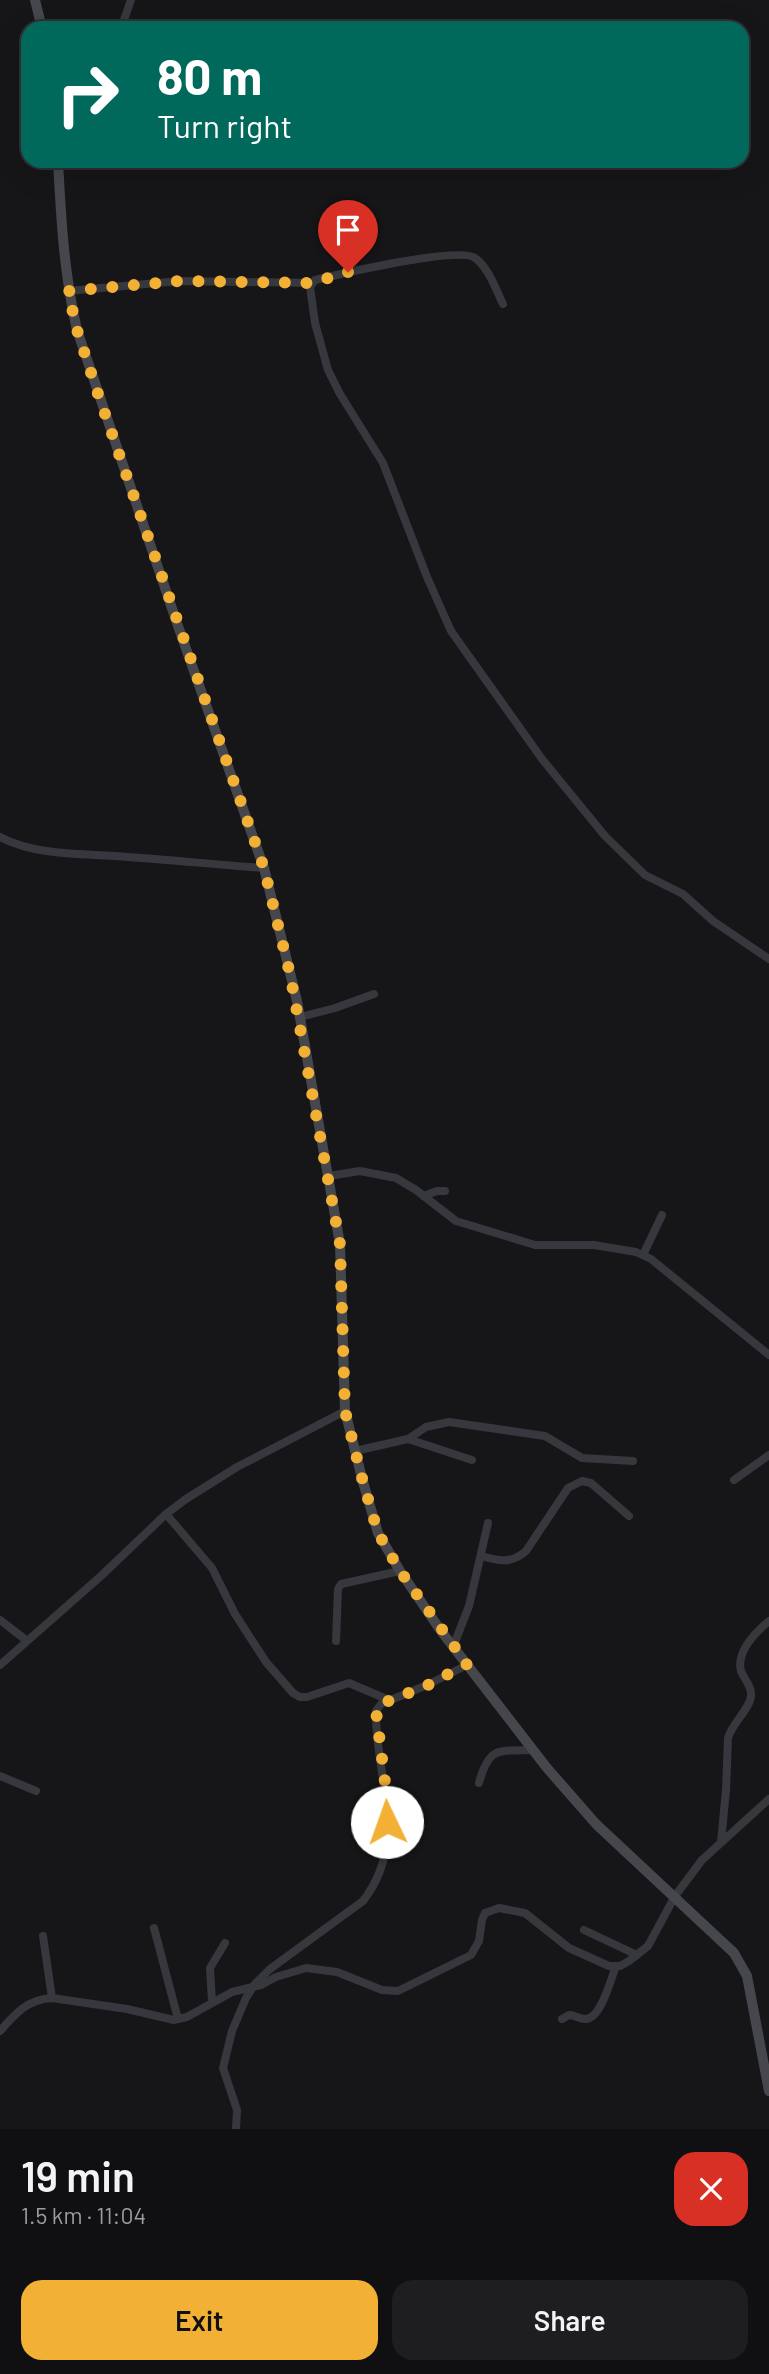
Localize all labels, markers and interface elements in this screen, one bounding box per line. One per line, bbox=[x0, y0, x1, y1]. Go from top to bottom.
text: 80 m bbox=[157, 46, 262, 105]
icon: right bbox=[42, 49, 133, 140]
text: Turn right bbox=[157, 106, 292, 144]
pin bbox=[318, 200, 378, 272]
icon: arrive bbox=[329, 211, 367, 249]
position arrow bbox=[350, 1785, 424, 1859]
text: 19 min bbox=[21, 2150, 135, 2200]
button: close bbox=[674, 2152, 748, 2226]
text: 1.5 km · 11:04 bbox=[21, 2201, 146, 2229]
button: Exit bbox=[21, 2280, 378, 2360]
button: Share bbox=[392, 2280, 748, 2360]

